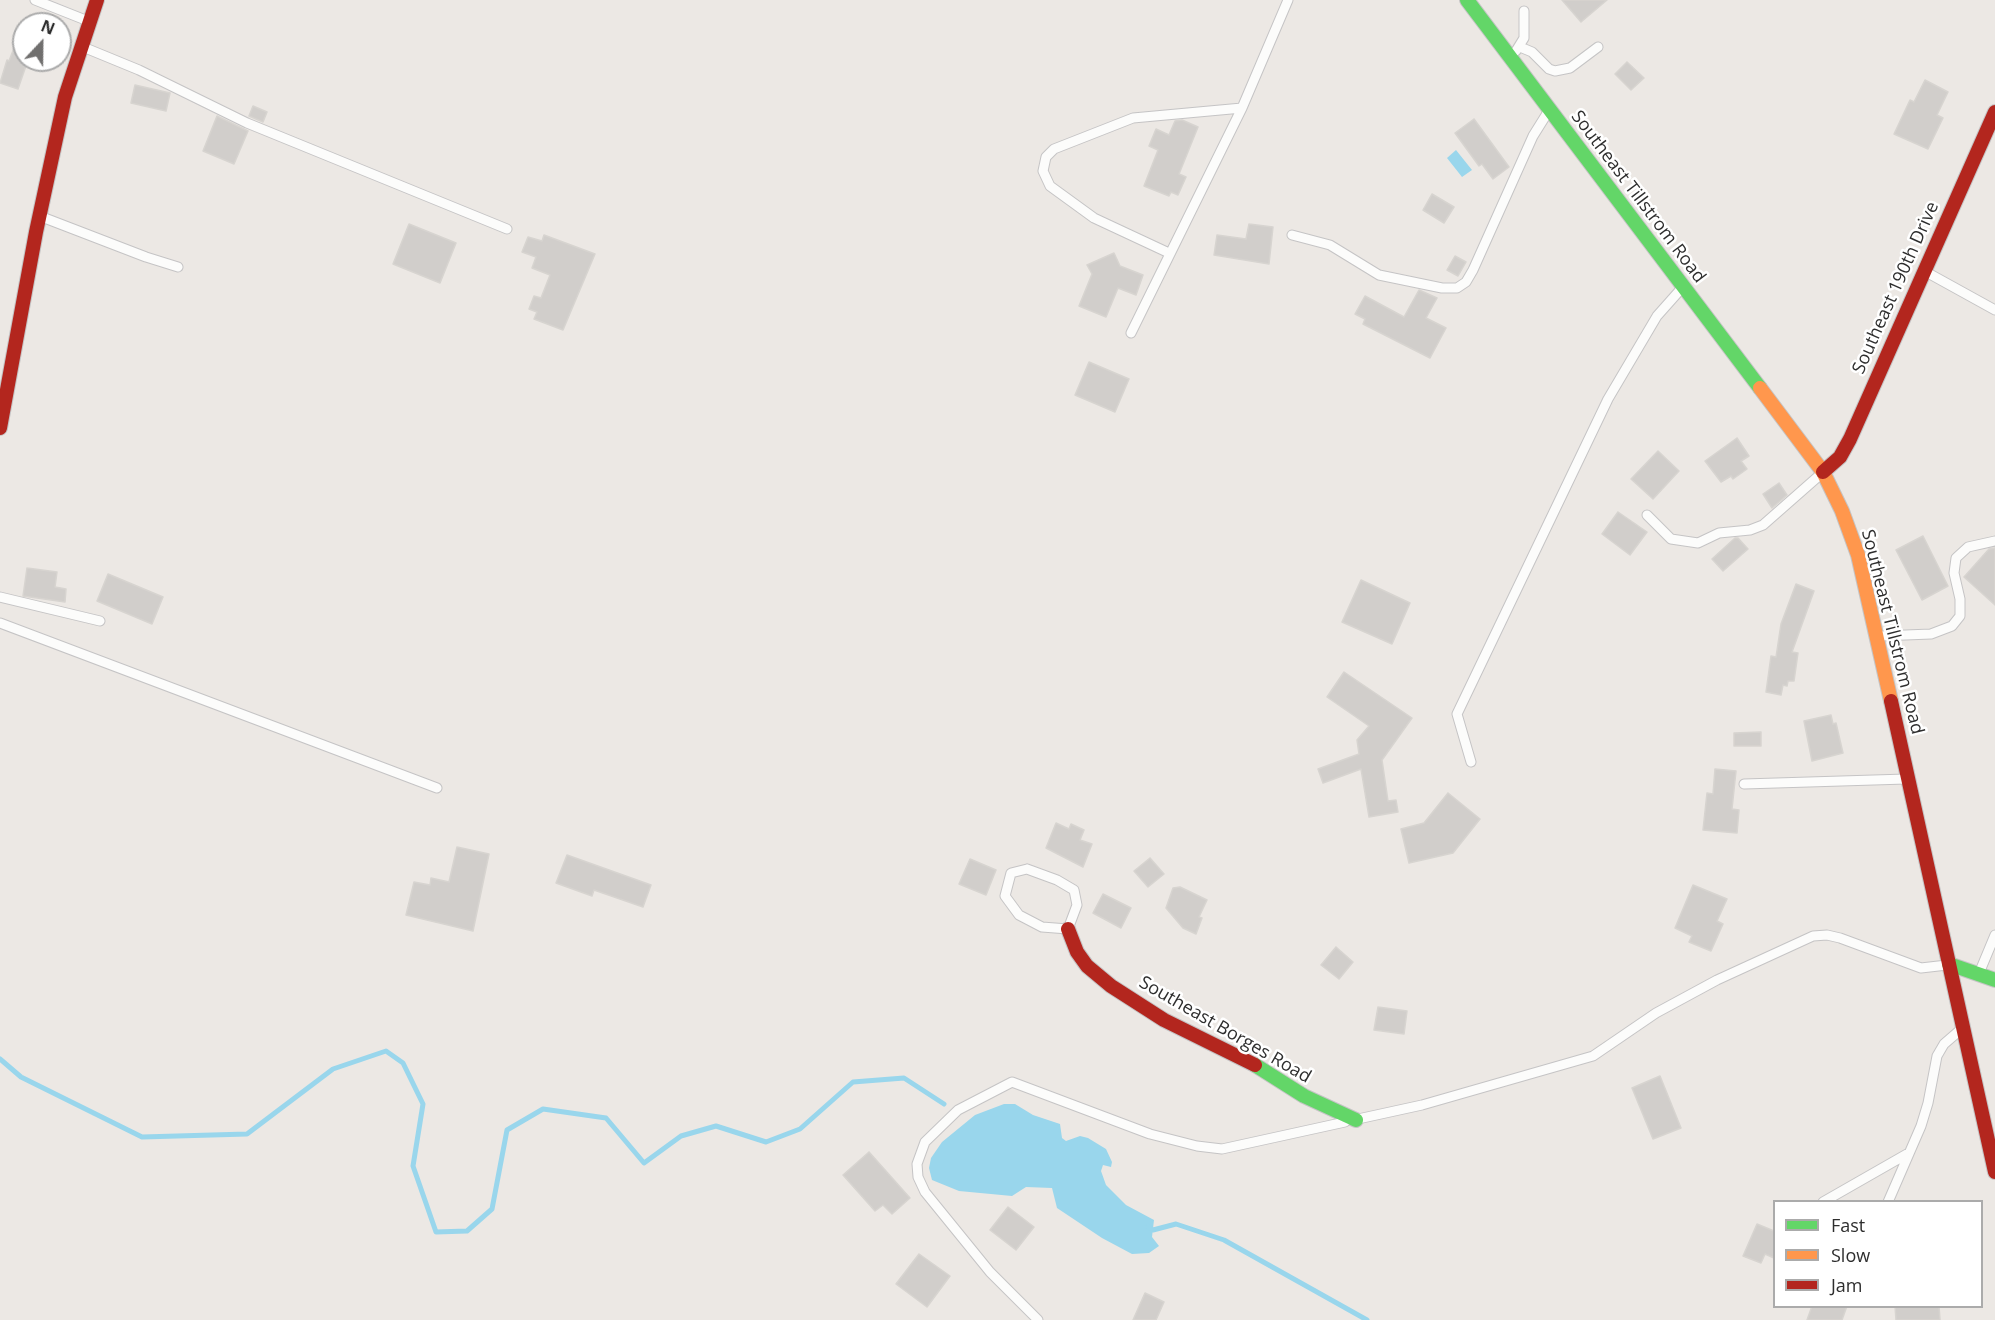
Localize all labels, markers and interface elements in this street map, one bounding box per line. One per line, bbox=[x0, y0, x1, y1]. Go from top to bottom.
north arrow bbox=[12, 12, 72, 72]
text: N bbox=[38, 15, 58, 40]
street label: Southeast Tillstrom Road bbox=[1566, 107, 1710, 287]
street label: Southeast 190th Drive bbox=[1848, 199, 1944, 377]
street label: Southeast Tillstrom Road bbox=[1856, 528, 1928, 736]
street label: Southeast Borges Road bbox=[1135, 972, 1315, 1088]
legend bbox=[1773, 1200, 1983, 1308]
text: Fast bbox=[1831, 1213, 1865, 1237]
text: Slow bbox=[1831, 1243, 1870, 1267]
text: Jam bbox=[1831, 1273, 1863, 1297]

